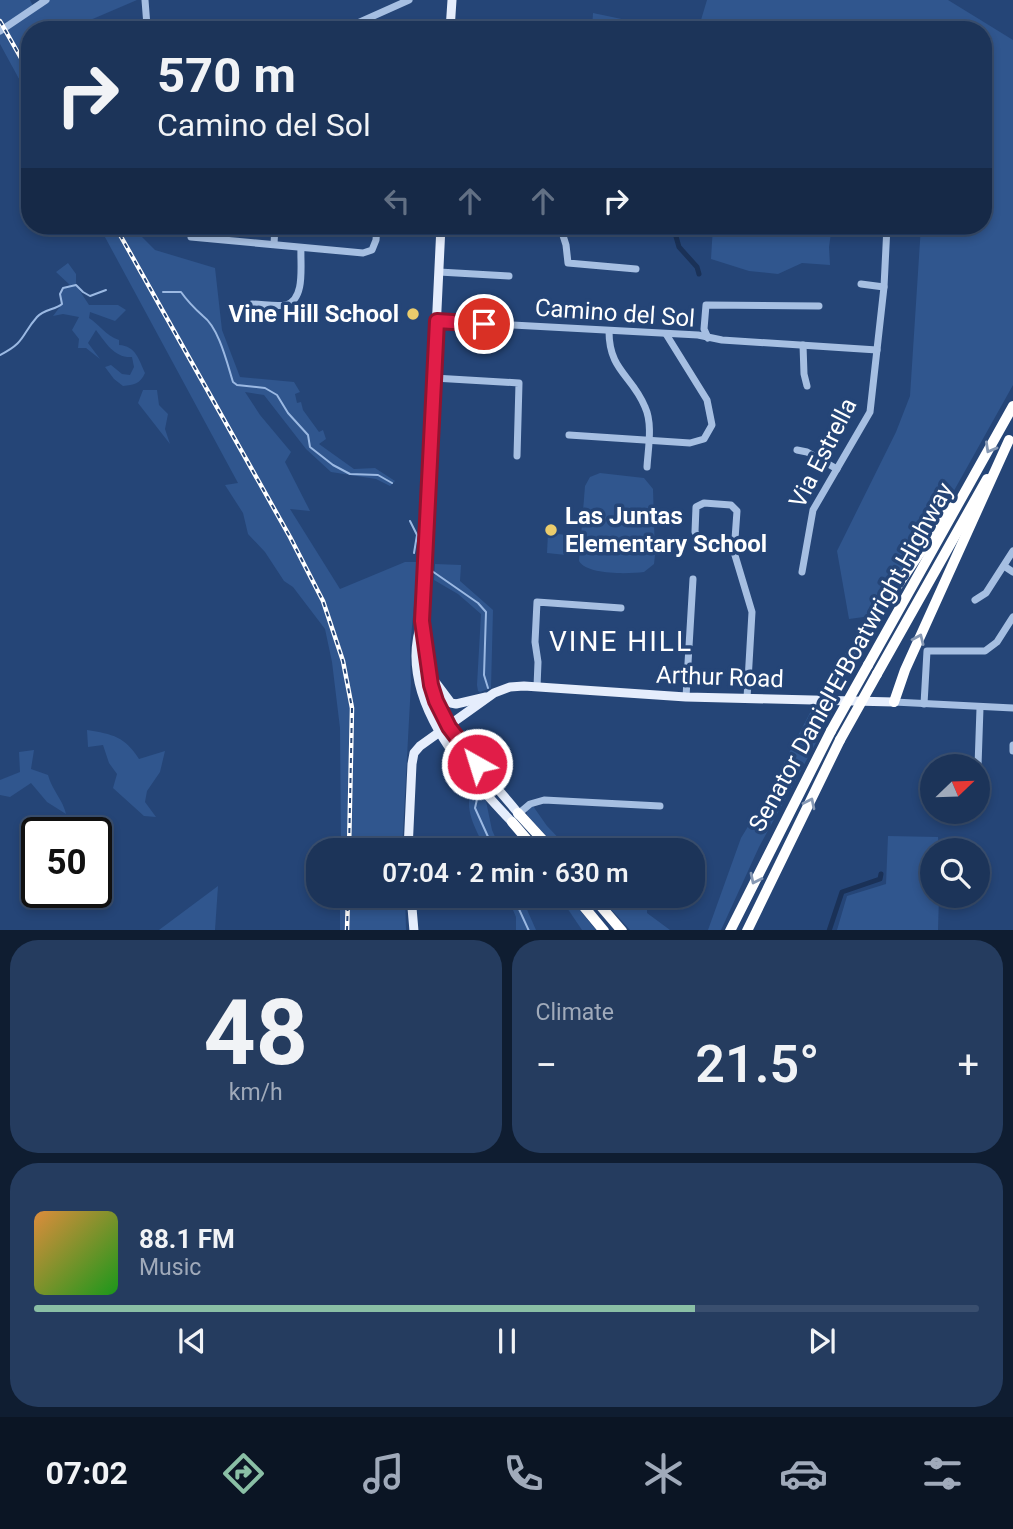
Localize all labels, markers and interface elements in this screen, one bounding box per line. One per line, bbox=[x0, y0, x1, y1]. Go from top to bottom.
text: 570 m bbox=[157, 47, 296, 104]
icon: right bbox=[42, 49, 133, 140]
text: Camino del Sol bbox=[157, 106, 371, 144]
icon: left bbox=[378, 182, 416, 220]
icon: ahead bbox=[451, 182, 489, 220]
icon: ahead bbox=[524, 182, 562, 220]
icon: right bbox=[597, 182, 635, 220]
street label: Camino del Sol bbox=[534, 293, 696, 333]
pin bbox=[454, 294, 514, 354]
place label: Vine Hill School bbox=[228, 300, 399, 328]
icon: arrive bbox=[465, 305, 503, 343]
marker: Vine Hill School bbox=[405, 306, 421, 322]
street label: Via Estrella bbox=[783, 393, 863, 513]
one-way arrow bbox=[985, 440, 998, 453]
street label: Senator Daniel E Boatwright Highway bbox=[743, 477, 959, 836]
place label: Las Juntas Elementary School bbox=[565, 502, 767, 558]
marker: Las Juntas Elementary School bbox=[543, 522, 559, 538]
district label: VINE HILL bbox=[549, 625, 693, 658]
one-way arrow bbox=[911, 634, 925, 646]
street label: Arthur Road bbox=[656, 661, 784, 693]
position arrow bbox=[440, 727, 514, 801]
north arrow bbox=[920, 754, 990, 824]
map controls bbox=[920, 754, 990, 908]
one-way arrow bbox=[801, 798, 815, 810]
speed limit sign: 50 bbox=[21, 817, 112, 908]
button: search bbox=[920, 838, 990, 908]
text: 07:04 · 2 min · 630 m bbox=[382, 858, 629, 888]
one-way arrow bbox=[750, 872, 764, 884]
text: 48 bbox=[204, 980, 308, 1086]
text: Climate bbox=[536, 999, 614, 1026]
text: 21.5° bbox=[695, 1034, 819, 1095]
text: − bbox=[536, 1043, 557, 1087]
text: + bbox=[957, 1043, 979, 1087]
text: km/h bbox=[229, 1079, 283, 1106]
text: 88.1 FM bbox=[139, 1224, 235, 1254]
text: Music bbox=[139, 1254, 201, 1281]
icon: previous bbox=[173, 1322, 211, 1360]
icon: pause bbox=[488, 1322, 526, 1360]
icon: next bbox=[803, 1322, 841, 1360]
icon: directions bbox=[219, 1449, 268, 1498]
icon: music bbox=[359, 1449, 408, 1498]
icon: phone bbox=[499, 1449, 548, 1498]
icon: climate bbox=[639, 1449, 688, 1498]
icon: car bbox=[779, 1449, 828, 1498]
icon: filters bbox=[918, 1449, 967, 1498]
text: 07:02 bbox=[45, 1454, 128, 1492]

